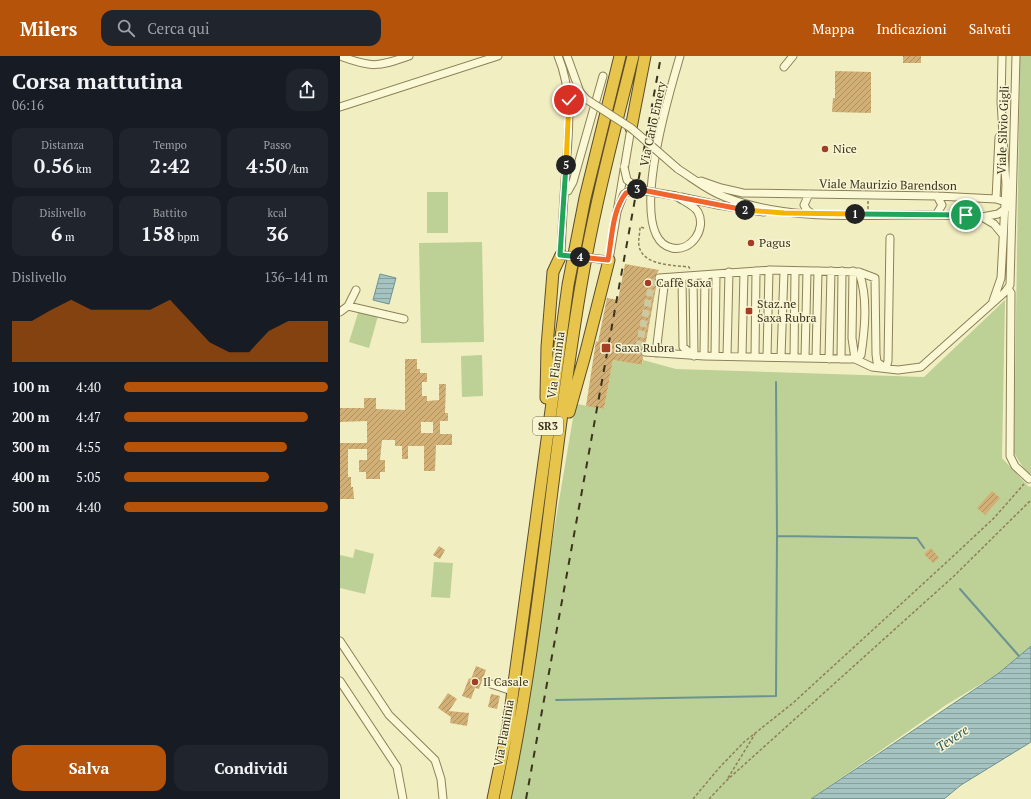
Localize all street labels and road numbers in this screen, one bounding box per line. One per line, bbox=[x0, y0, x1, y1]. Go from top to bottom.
street label: Via Carlo Emery bbox=[636, 79, 669, 168]
street label: Viale Silvio Gigli bbox=[993, 85, 1012, 175]
street label: Viale Maurizio Barendson bbox=[819, 176, 957, 193]
street label: Via Flaminia bbox=[543, 330, 568, 400]
road number: SR3 bbox=[533, 417, 563, 435]
street label: Via Flaminia bbox=[490, 698, 517, 768]

